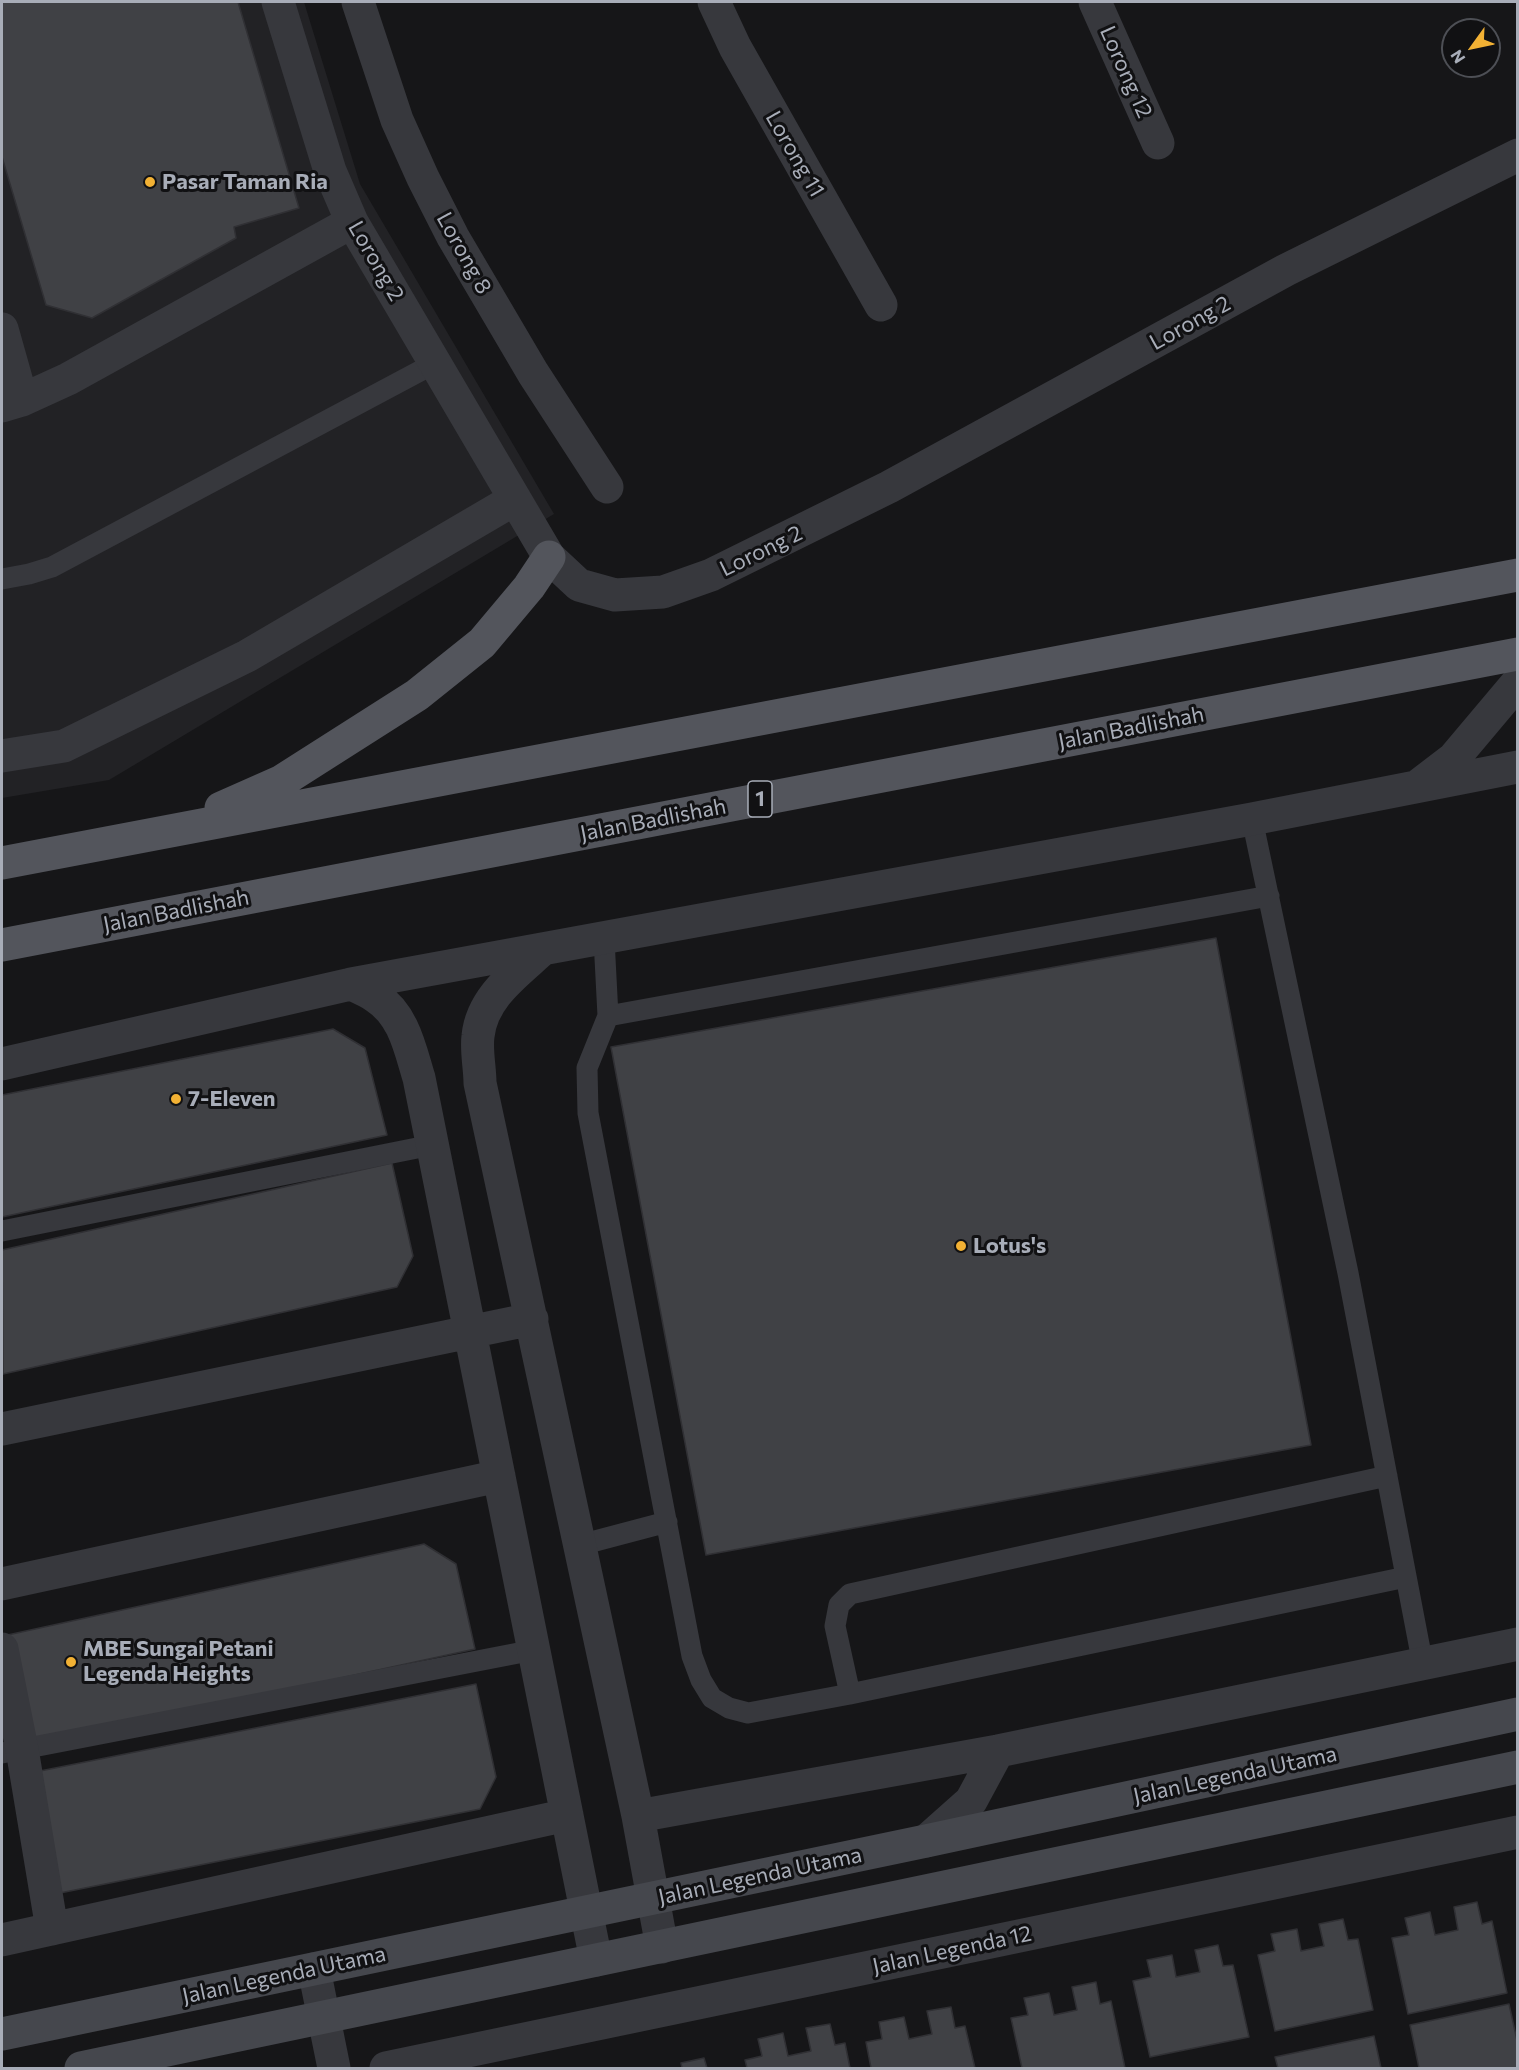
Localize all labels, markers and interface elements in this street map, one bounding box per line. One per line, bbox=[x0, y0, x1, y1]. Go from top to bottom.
north arrow bbox=[1441, 18, 1501, 78]
street label: Lorong 12 bbox=[1094, 22, 1158, 122]
text: N bbox=[1446, 47, 1468, 67]
street label: Lorong 11 bbox=[760, 106, 830, 202]
place label: Pasar Taman Ria bbox=[162, 169, 328, 195]
marker: Pasar Taman Ria bbox=[143, 175, 157, 189]
street label: Lorong 8 bbox=[431, 208, 497, 298]
street label: Lorong 2 bbox=[343, 216, 409, 306]
street label: Lorong 2 bbox=[1145, 290, 1235, 356]
street label: Lorong 2 bbox=[716, 520, 806, 582]
street label: Jalan Badlishah bbox=[1056, 701, 1206, 755]
road number: 1 bbox=[748, 781, 772, 817]
street label: Jalan Badlishah bbox=[578, 793, 728, 847]
street label: Jalan Badlishah bbox=[101, 884, 251, 938]
place label: 7-Eleven bbox=[188, 1086, 276, 1112]
marker: 7-Eleven bbox=[169, 1092, 183, 1106]
place label: Lotus's bbox=[973, 1233, 1046, 1259]
marker: Lotus's bbox=[954, 1239, 968, 1253]
place label: MBE Sungai Petani Legenda Heights bbox=[83, 1636, 274, 1688]
marker: MBE Sungai Petani Legenda Heights bbox=[64, 1655, 78, 1669]
street label: Jalan Legenda Utama bbox=[1131, 1741, 1339, 1809]
street label: Jalan Legenda Utama bbox=[656, 1842, 864, 1910]
street label: Jalan Legenda 12 bbox=[870, 1920, 1034, 1980]
street label: Jalan Legenda Utama bbox=[180, 1941, 388, 2009]

